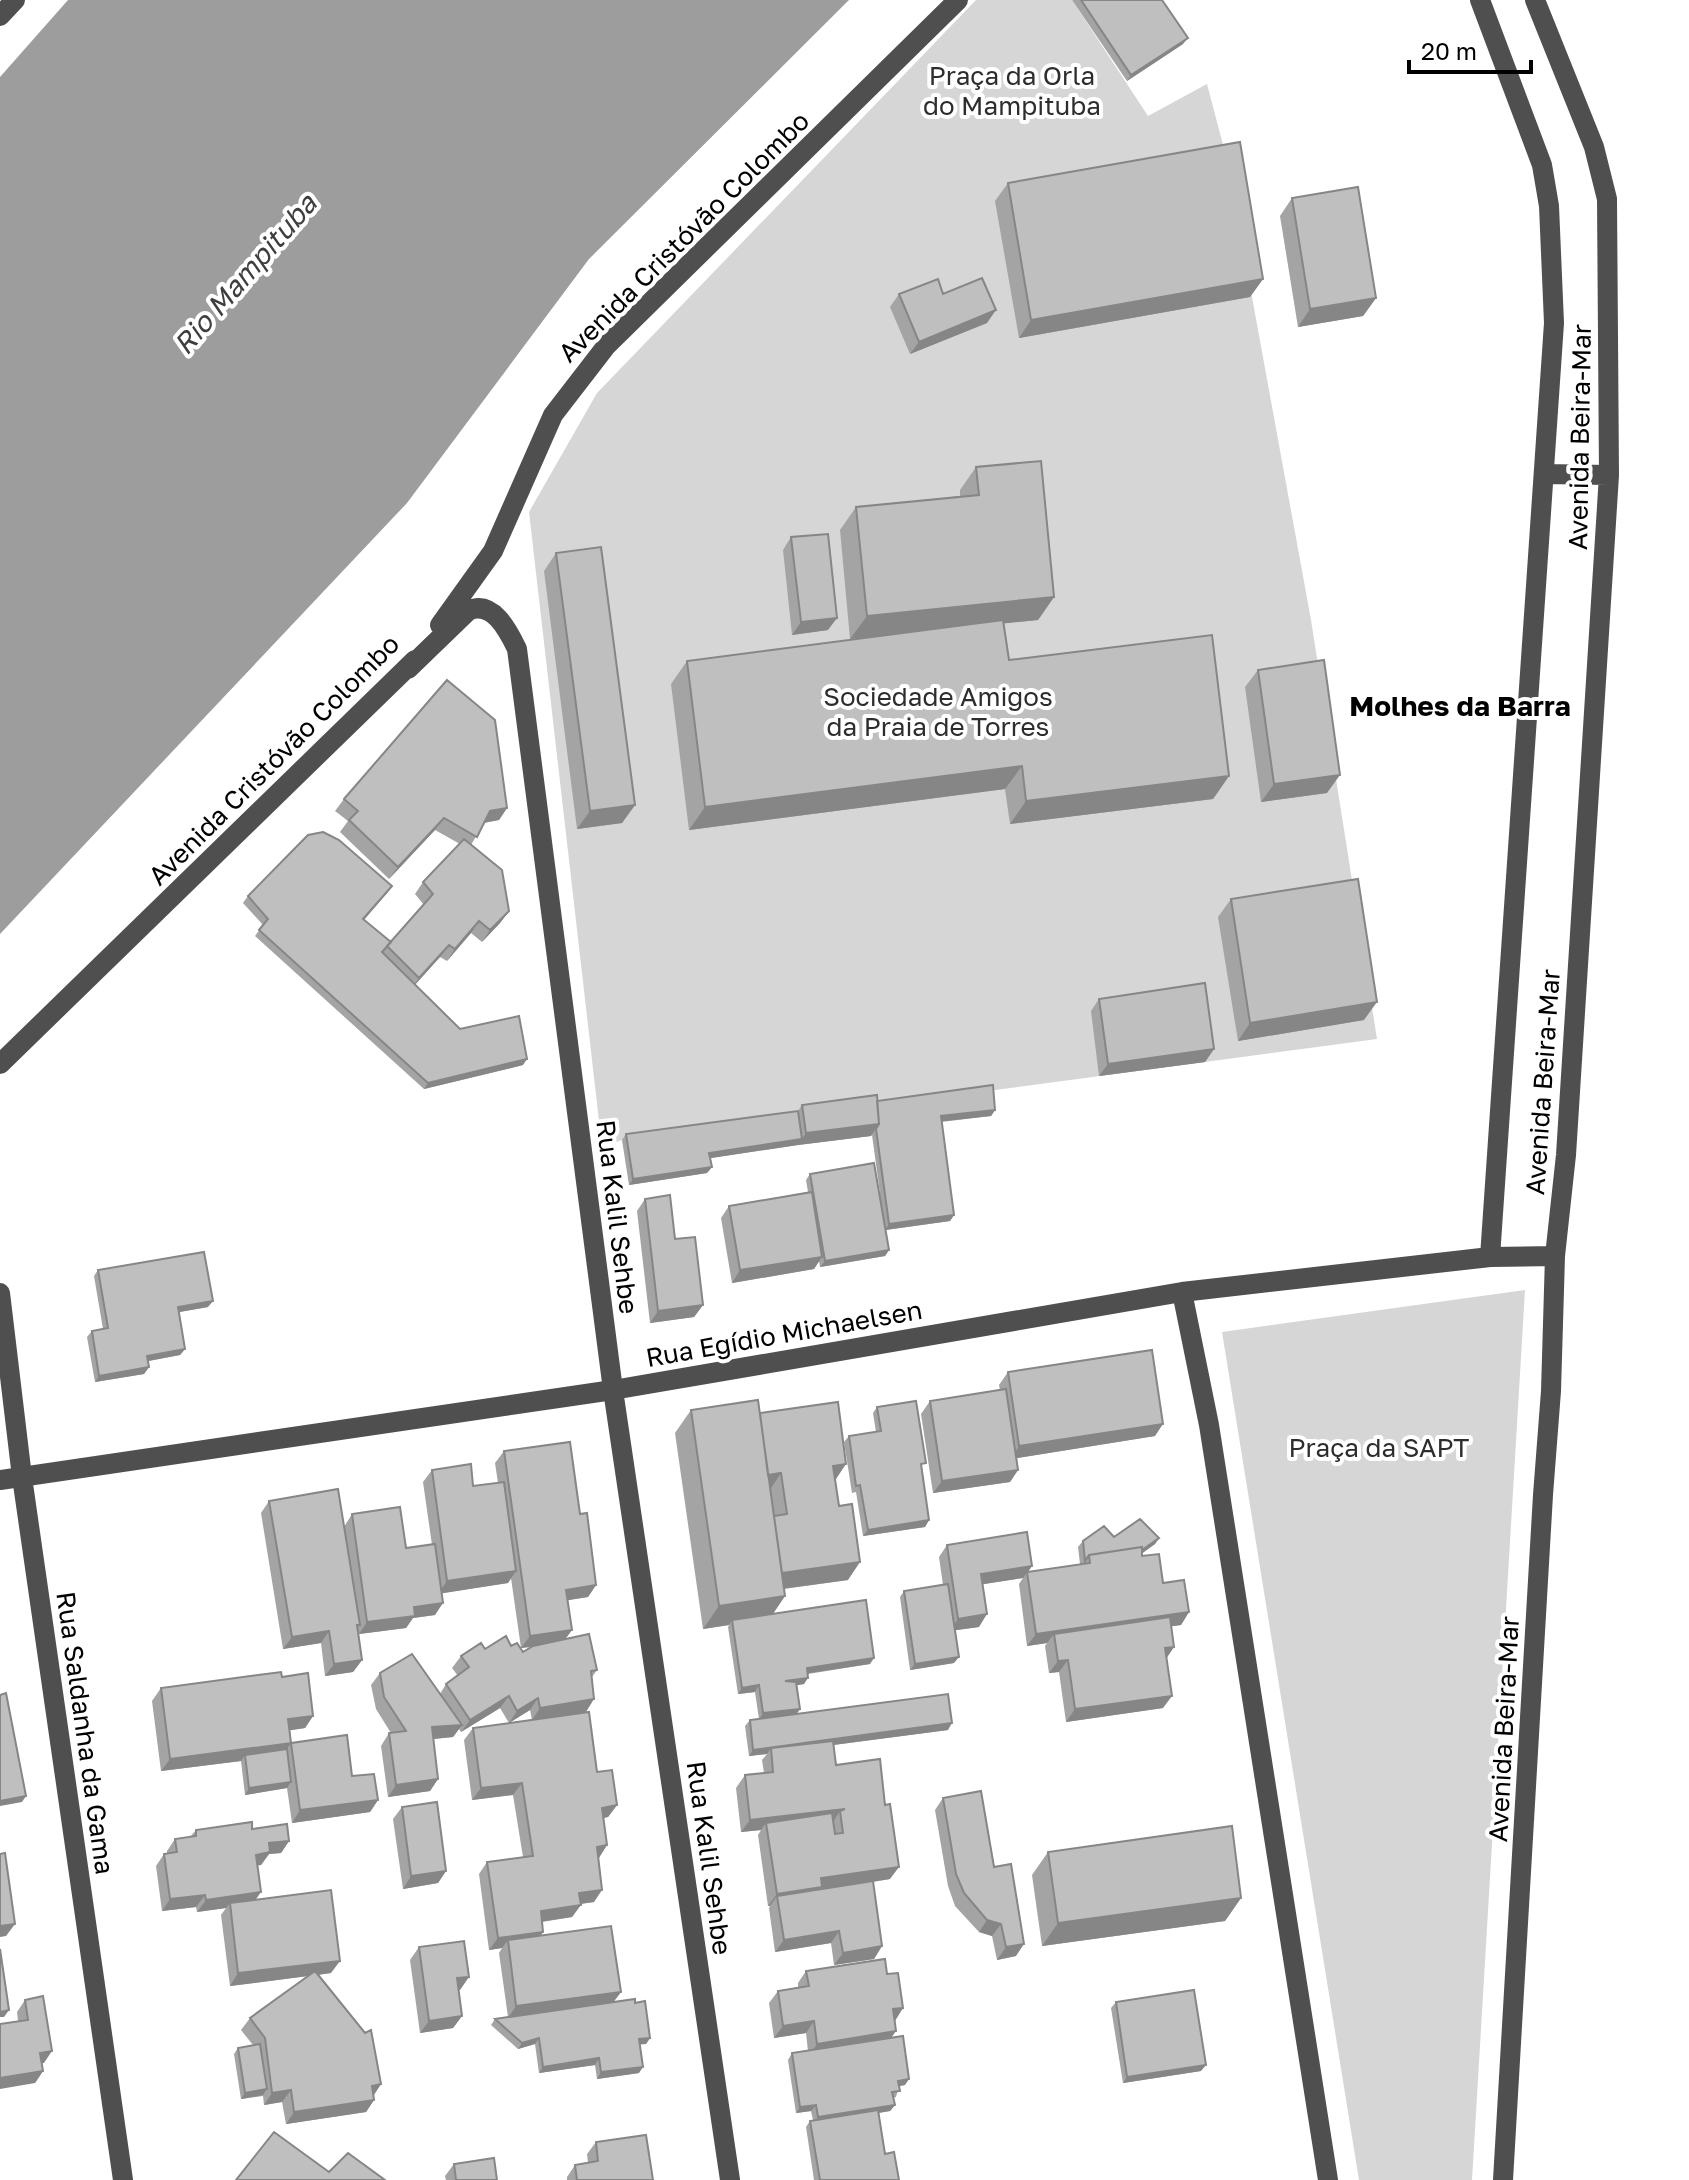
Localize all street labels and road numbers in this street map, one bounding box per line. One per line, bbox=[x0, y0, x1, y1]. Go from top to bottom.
street label: Avenida Cristóvão Colombo bbox=[552, 105, 815, 368]
street label: Avenida Beira-Mar bbox=[1562, 324, 1597, 550]
street label: Avenida Cristóvão Colombo bbox=[142, 628, 405, 891]
street label: Avenida Beira-Mar bbox=[1519, 968, 1566, 1196]
street label: Rua Kalil Sehbe bbox=[590, 1118, 645, 1316]
street label: Rua Egídio Michaelsen bbox=[643, 1294, 925, 1373]
street label: Rua Saldanha da Gama bbox=[50, 1590, 121, 1876]
street label: Avenida Beira-Mar bbox=[1482, 1615, 1525, 1843]
street label: Rua Kalil Sehbe bbox=[681, 1759, 738, 1957]

